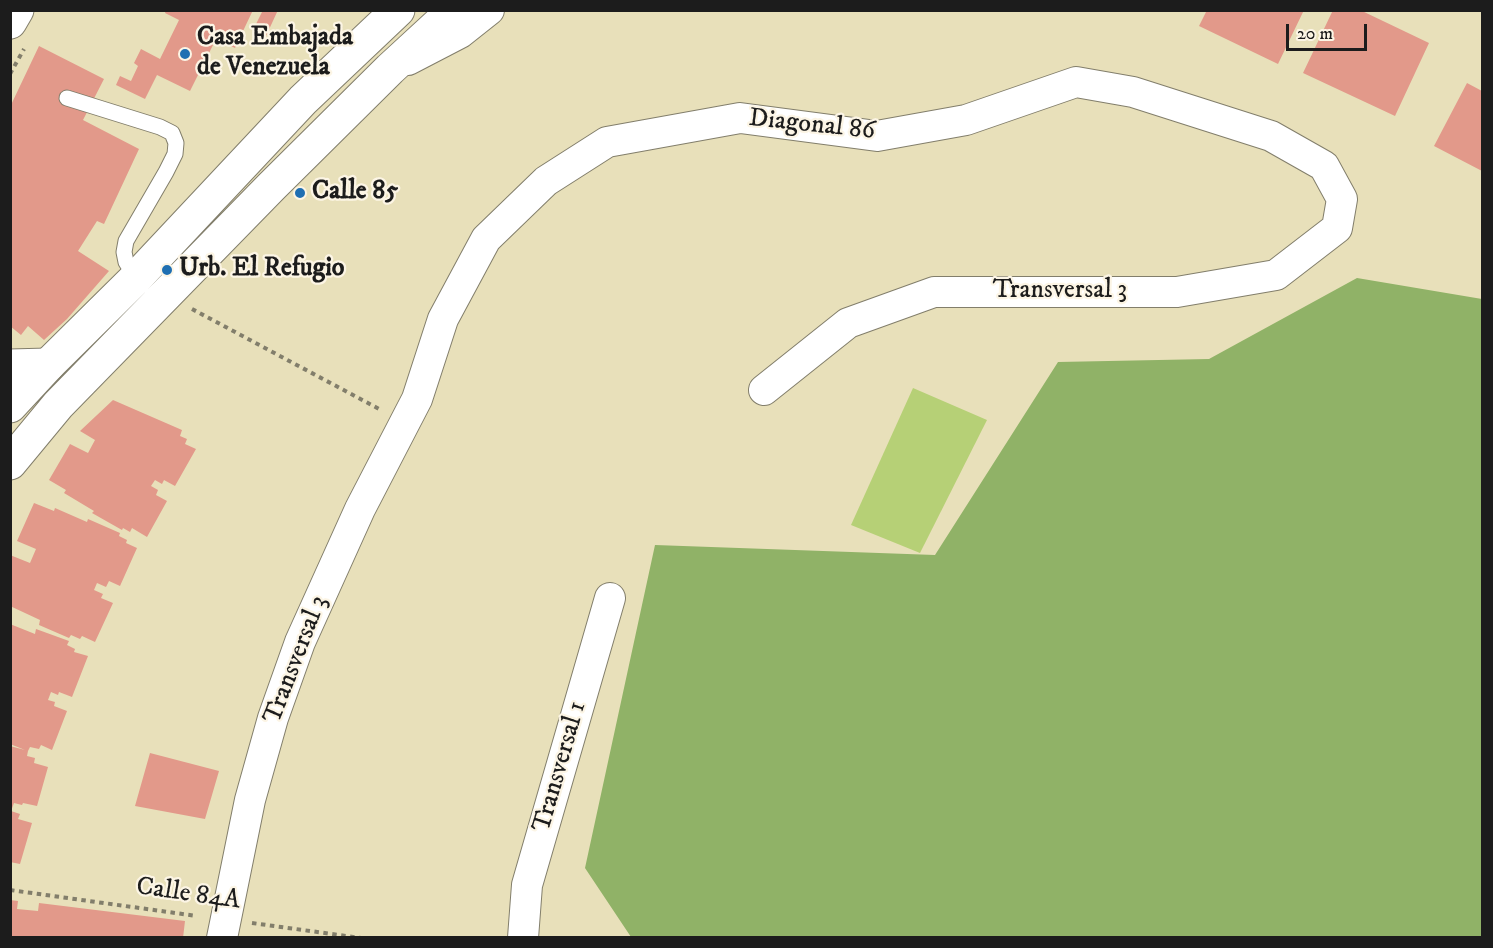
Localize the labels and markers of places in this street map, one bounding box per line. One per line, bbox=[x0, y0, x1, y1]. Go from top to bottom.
place label: Casa Embajada de Venezuela bbox=[197, 23, 353, 84]
marker: Casa Embajada de Venezuela bbox=[178, 47, 192, 61]
place label: Calle 85 bbox=[312, 177, 398, 209]
marker: Calle 85 bbox=[293, 186, 307, 200]
place label: Urb. El Refugio bbox=[179, 254, 345, 286]
marker: Urb. El Refugio bbox=[160, 263, 174, 277]

